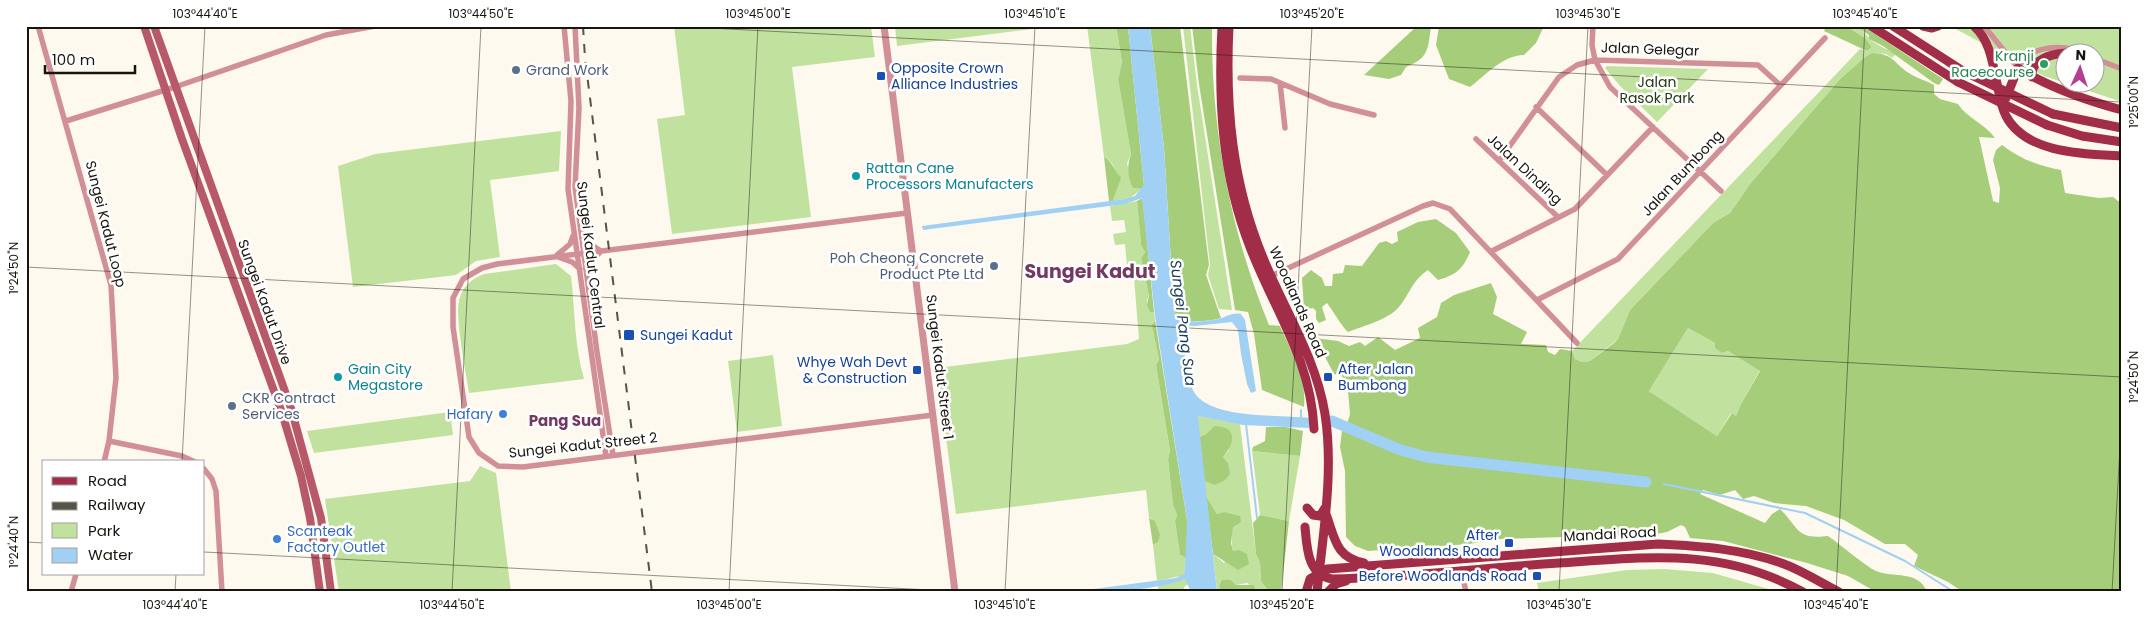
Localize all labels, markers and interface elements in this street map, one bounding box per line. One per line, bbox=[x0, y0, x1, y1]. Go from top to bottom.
text: 103°44'40"E bbox=[172, 5, 238, 22]
text: 103°44'50"E bbox=[448, 5, 514, 22]
text: 103°45'00"E bbox=[725, 5, 791, 22]
text: 103°45'10"E bbox=[1004, 5, 1066, 22]
text: 103°45'20"E bbox=[1280, 5, 1344, 22]
text: 103°45'30"E bbox=[1556, 5, 1620, 22]
text: 103°45'40"E bbox=[1832, 5, 1898, 22]
street label: Jalan Gelegar bbox=[1601, 37, 1699, 61]
scale bar bbox=[45, 42, 135, 74]
north arrow bbox=[2056, 42, 2106, 92]
text: N bbox=[2075, 45, 2086, 65]
place label: Kranji Racecourse bbox=[1951, 46, 2034, 82]
text: 100 m bbox=[52, 49, 95, 70]
place label: Opposite Crown Alliance Industries bbox=[891, 58, 1018, 94]
marker: Kranji Racecourse bbox=[2038, 58, 2050, 70]
place label: Grand Work bbox=[526, 60, 610, 80]
marker: Grand Work bbox=[510, 64, 522, 76]
marker: Opposite Crown Alliance Industries bbox=[875, 70, 887, 82]
park label: Jalan Rasok Park bbox=[1619, 72, 1695, 108]
text: 1°25'00"N bbox=[2125, 76, 2142, 128]
street label: Jalan Bumbong bbox=[1637, 125, 1727, 221]
street label: Jalan Dinding bbox=[1483, 129, 1567, 209]
place label: Rattan Cane Processors Manufacters bbox=[866, 158, 1034, 194]
street label: Sungei Kadut Loop bbox=[81, 159, 131, 289]
marker: Rattan Cane Processors Manufacters bbox=[850, 170, 862, 182]
street label: Sungei Kadut Central bbox=[572, 180, 610, 330]
street label: Sungei Kadut Drive bbox=[233, 237, 297, 368]
text: 1°24'50"N bbox=[5, 242, 22, 294]
street label: Woodlands Road bbox=[1264, 243, 1332, 361]
place label: Poh Cheong Concrete Product Pte Ltd bbox=[830, 248, 984, 284]
district label: Sungei Kadut bbox=[1024, 258, 1156, 285]
water label: Sungei Pang Sua bbox=[1165, 259, 1202, 387]
marker: Poh Cheong Concrete Product Pte Ltd bbox=[988, 260, 1000, 272]
street label: Sungei Kadut Street 1 bbox=[921, 293, 959, 441]
place label: Sungei Kadut bbox=[640, 325, 733, 345]
marker: Sungei Kadut bbox=[622, 328, 636, 342]
text: 1°24'50"N bbox=[2125, 351, 2142, 403]
place label: Whye Wah Devt & Construction bbox=[797, 352, 907, 388]
place label: Gain City Megastore bbox=[348, 359, 423, 395]
place label: After Jalan Bumbong bbox=[1338, 359, 1414, 395]
marker: Whye Wah Devt & Construction bbox=[911, 364, 923, 376]
marker: Gain City Megastore bbox=[332, 371, 344, 383]
marker: After Jalan Bumbong bbox=[1322, 371, 1334, 383]
place label: CKR Contract Services bbox=[242, 388, 336, 424]
marker: CKR Contract Services bbox=[226, 400, 238, 412]
place label: Hafary bbox=[447, 404, 493, 424]
marker: Hafary bbox=[497, 408, 509, 420]
district label: Pang Sua bbox=[529, 410, 601, 431]
street label: Sungei Kadut Street 2 bbox=[508, 427, 658, 463]
legend bbox=[42, 460, 205, 576]
text: Road bbox=[88, 470, 127, 491]
text: Railway bbox=[88, 494, 146, 515]
text: 1°24'40"N bbox=[5, 516, 22, 568]
text: Park bbox=[88, 520, 120, 541]
place label: Scanteak Factory Outlet bbox=[287, 521, 385, 557]
street label: Mandai Road bbox=[1563, 522, 1657, 546]
place label: After Woodlands Road bbox=[1379, 525, 1499, 561]
marker: Scanteak Factory Outlet bbox=[271, 533, 283, 545]
marker: After Woodlands Road bbox=[1503, 537, 1515, 549]
text: Water bbox=[88, 544, 134, 565]
place label: Before Woodlands Road bbox=[1359, 566, 1527, 586]
marker: Before Woodlands Road bbox=[1531, 570, 1543, 582]
text: 103°44'40"E bbox=[142, 596, 208, 613]
text: 103°44'50"E bbox=[419, 596, 485, 613]
text: 103°45'00"E bbox=[696, 596, 762, 613]
text: 103°45'10"E bbox=[974, 596, 1036, 613]
text: 103°45'20"E bbox=[1250, 596, 1314, 613]
text: 103°45'30"E bbox=[1527, 596, 1591, 613]
text: 103°45'40"E bbox=[1803, 596, 1869, 613]

